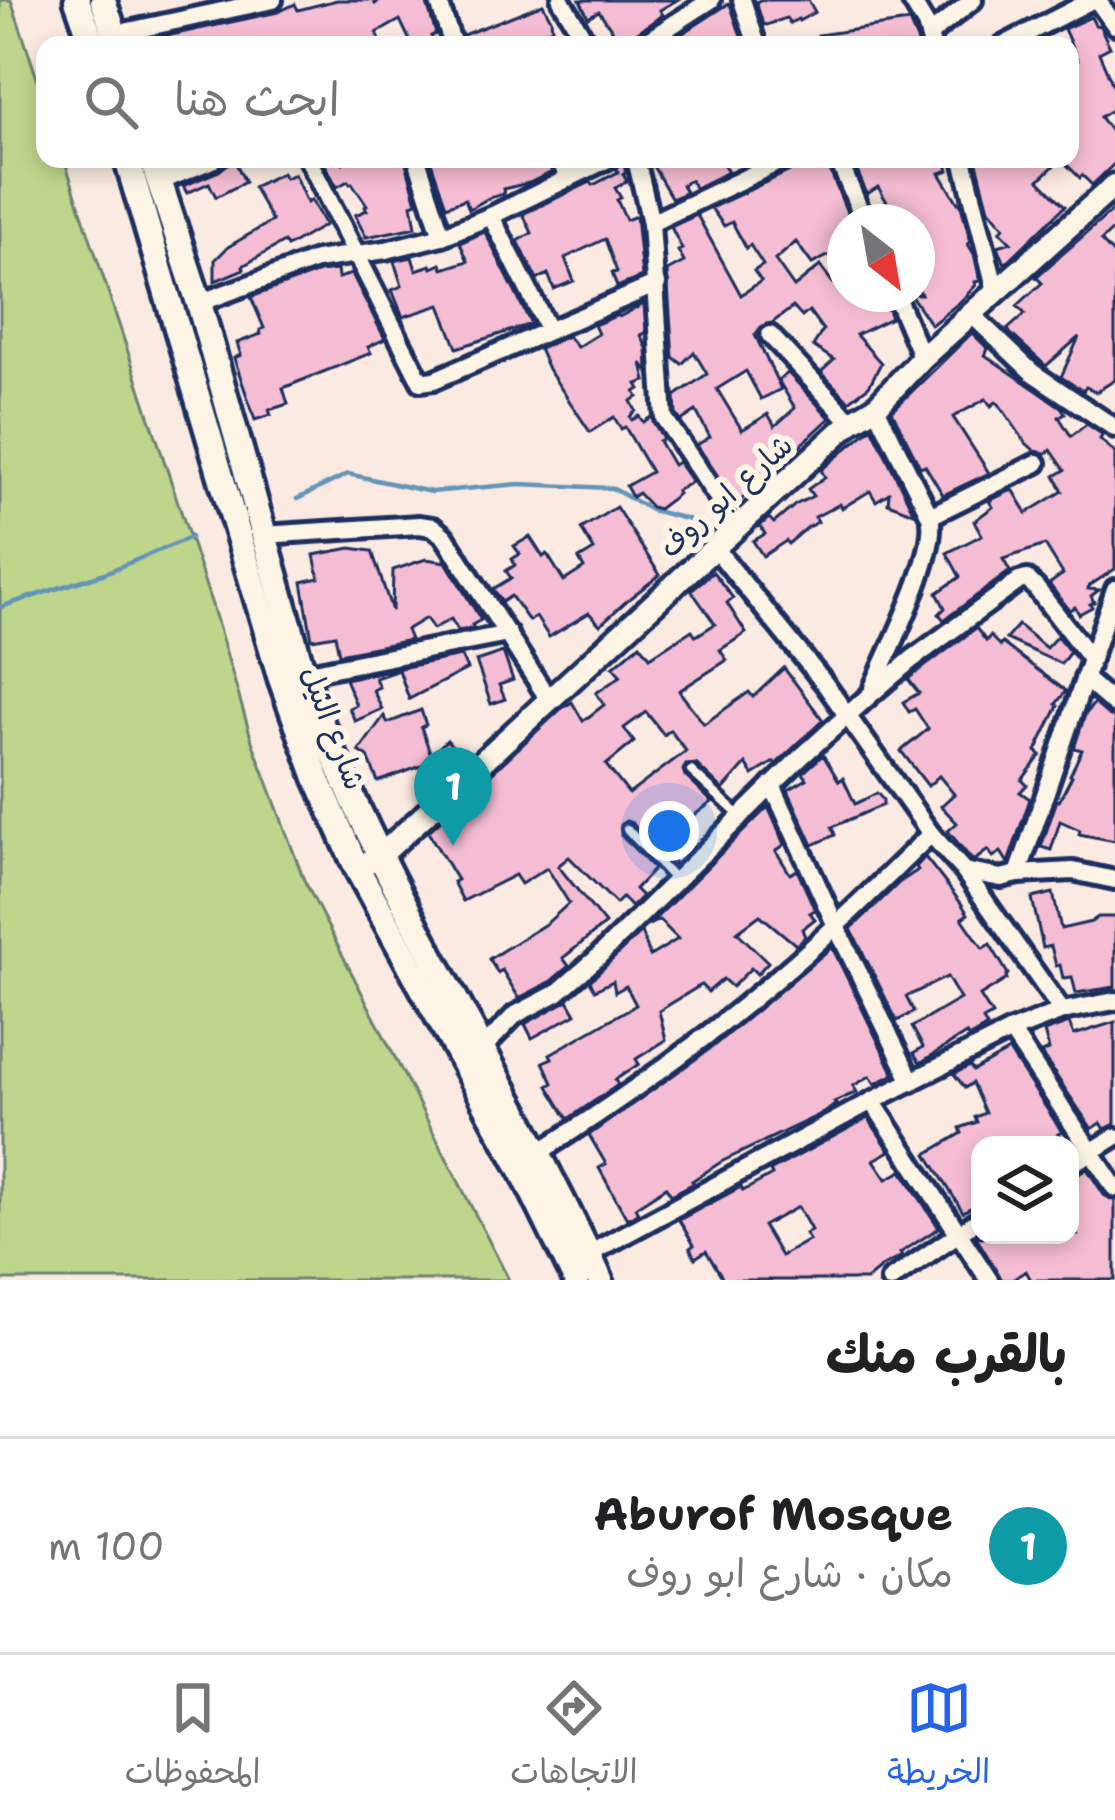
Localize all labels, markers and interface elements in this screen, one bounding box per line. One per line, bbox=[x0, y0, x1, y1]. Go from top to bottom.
search box bbox=[36, 36, 1079, 168]
icon: search bbox=[78, 69, 144, 135]
text: ابحث هنا bbox=[174, 69, 340, 129]
north arrow bbox=[827, 204, 935, 312]
street label: شارع ابو روف bbox=[650, 425, 802, 567]
street label: شارع النيل bbox=[290, 660, 376, 796]
pin: 1 bbox=[414, 747, 492, 846]
your location bbox=[639, 801, 699, 861]
map controls bbox=[971, 1136, 1079, 1244]
button: layers bbox=[971, 1136, 1079, 1244]
text: بالقرب منك bbox=[826, 1320, 1067, 1388]
text: Aburof Mosque bbox=[594, 1484, 953, 1544]
text: 100 m bbox=[48, 1520, 165, 1572]
text: 1 bbox=[1019, 1520, 1037, 1572]
text: مكان · شارع ابو روف bbox=[626, 1547, 953, 1599]
tab: المحفوظات bbox=[125, 1675, 261, 1801]
tab: الاتجاهات bbox=[510, 1675, 638, 1801]
tab: الخريطة bbox=[887, 1675, 990, 1801]

